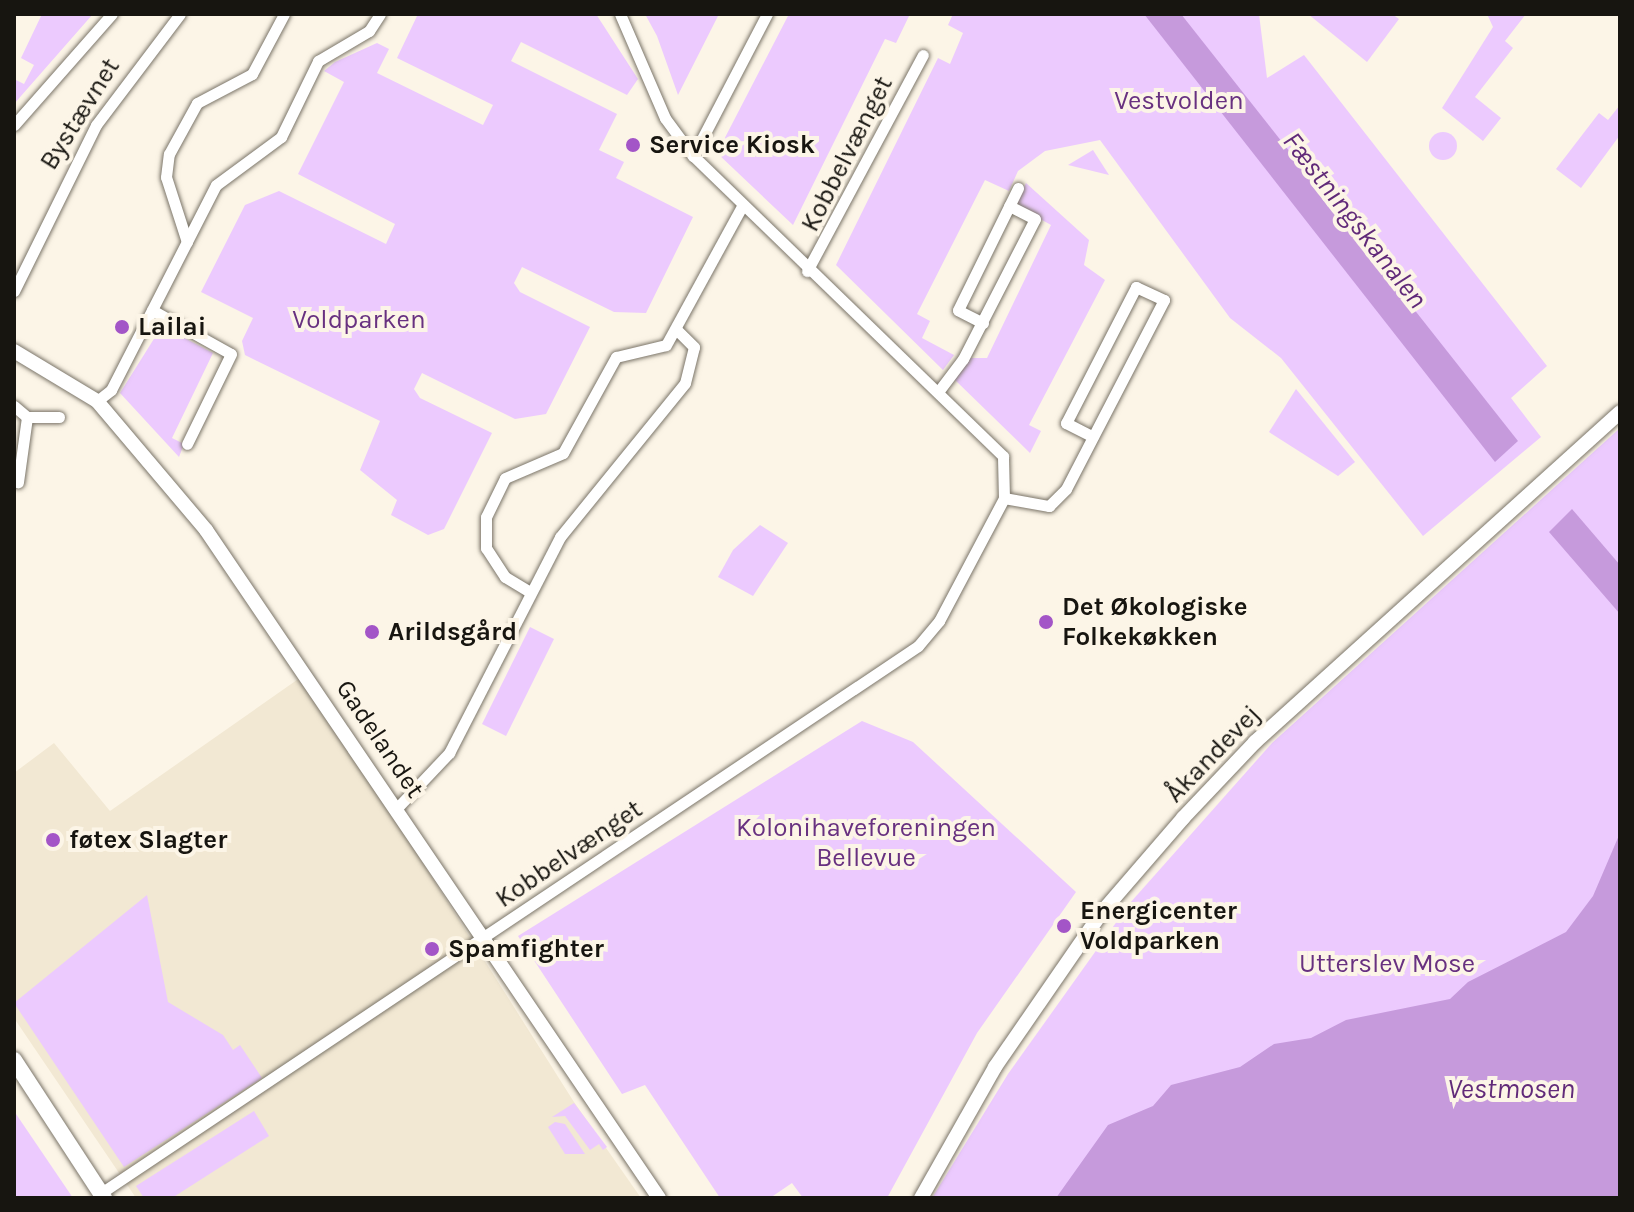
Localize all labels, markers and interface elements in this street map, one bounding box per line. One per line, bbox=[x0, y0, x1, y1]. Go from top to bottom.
street label: Bystævnet bbox=[33, 52, 127, 176]
street label: Kobbelvænget bbox=[795, 71, 899, 237]
park label: Vestvolden bbox=[1114, 85, 1244, 117]
water label: Fæstningskanalen bbox=[1276, 125, 1434, 315]
place label: Service Kiosk bbox=[649, 129, 815, 161]
marker: Service Kiosk bbox=[624, 136, 642, 154]
park label: Voldparken bbox=[292, 304, 426, 336]
place label: Lailai bbox=[138, 311, 206, 343]
marker: Lailai bbox=[113, 318, 131, 336]
place label: Det Økologiske Folkekøkken bbox=[1062, 591, 1247, 652]
marker: Det Økologiske Folkekøkken bbox=[1037, 613, 1055, 631]
place label: Arildsgård bbox=[388, 616, 517, 648]
marker: Arildsgård bbox=[363, 623, 381, 641]
street label: Gadelandet bbox=[329, 674, 431, 804]
street label: Åkandevej bbox=[1159, 699, 1267, 809]
street label: Kobbelvænget bbox=[490, 794, 648, 914]
park label: Kolonihaveforeningen Bellevue bbox=[736, 812, 996, 874]
place label: føtex Slagter bbox=[69, 824, 227, 856]
marker: føtex Slagter bbox=[44, 831, 62, 849]
place label: Energicenter Voldparken bbox=[1080, 895, 1237, 956]
marker: Energicenter Voldparken bbox=[1055, 917, 1073, 935]
place label: Spamfighter bbox=[448, 933, 604, 965]
marker: Spamfighter bbox=[423, 940, 441, 958]
park label: Utterslev Mose bbox=[1299, 948, 1475, 980]
water label: Vestmosen bbox=[1447, 1072, 1575, 1106]

